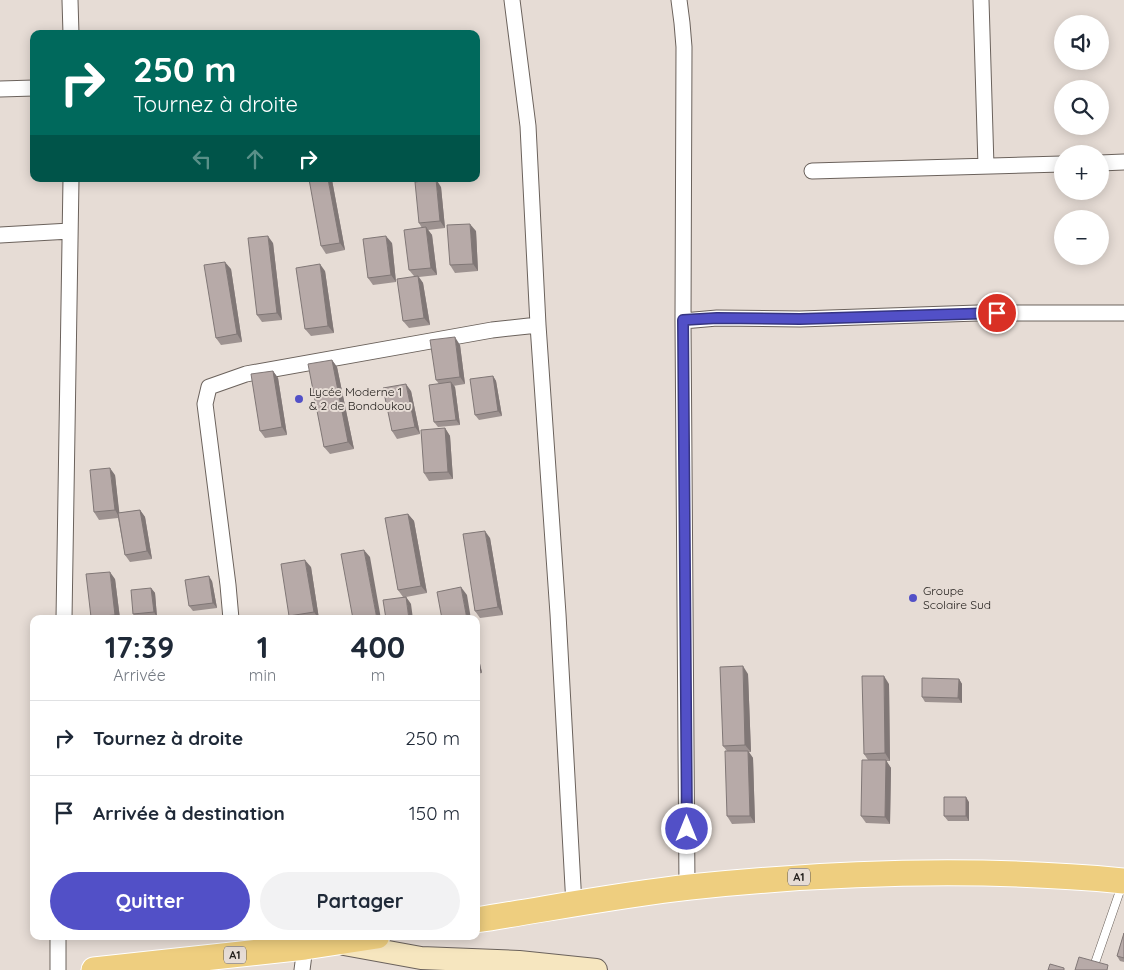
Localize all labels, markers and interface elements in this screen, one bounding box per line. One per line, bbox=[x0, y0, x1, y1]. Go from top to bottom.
map controls bbox=[1054, 15, 1109, 265]
button: sound bbox=[1054, 15, 1109, 70]
text: 250 m bbox=[133, 47, 237, 91]
icon: right bbox=[50, 50, 115, 115]
button: search bbox=[1054, 80, 1109, 135]
text: Tournez à droite bbox=[133, 90, 298, 118]
icon: left bbox=[188, 145, 216, 173]
icon: ahead bbox=[241, 145, 269, 173]
icon: right bbox=[294, 145, 322, 173]
button: + bbox=[1054, 145, 1109, 200]
button: − bbox=[1054, 210, 1109, 265]
pin bbox=[976, 292, 1018, 334]
icon: arrive bbox=[983, 299, 1011, 327]
place label: Lycée Moderne 1 & 2 de Bondoukou bbox=[309, 384, 411, 413]
marker: Lycée Moderne 1 & 2 de Bondoukou bbox=[293, 393, 305, 405]
place label: Groupe Scolaire Sud bbox=[923, 583, 991, 612]
marker: Groupe Scolaire Sud bbox=[907, 592, 919, 604]
text: 17:39 bbox=[105, 628, 174, 666]
text: 1 bbox=[257, 628, 268, 666]
text: 400 bbox=[351, 628, 405, 666]
text: Arrivée bbox=[113, 665, 166, 685]
text: min bbox=[249, 665, 276, 685]
text: m bbox=[371, 665, 385, 685]
icon: right bbox=[50, 724, 78, 752]
text: Tournez à droite bbox=[93, 726, 243, 750]
text: 250 m bbox=[405, 726, 460, 750]
icon: arrive bbox=[50, 799, 78, 827]
text: Arrivée à destination bbox=[93, 801, 285, 825]
text: 150 m bbox=[409, 801, 460, 825]
position arrow bbox=[660, 802, 712, 854]
road number: A1 bbox=[788, 869, 810, 886]
button: Quitter bbox=[50, 872, 250, 930]
button: Partager bbox=[260, 872, 460, 930]
road number: A1 bbox=[224, 946, 246, 964]

